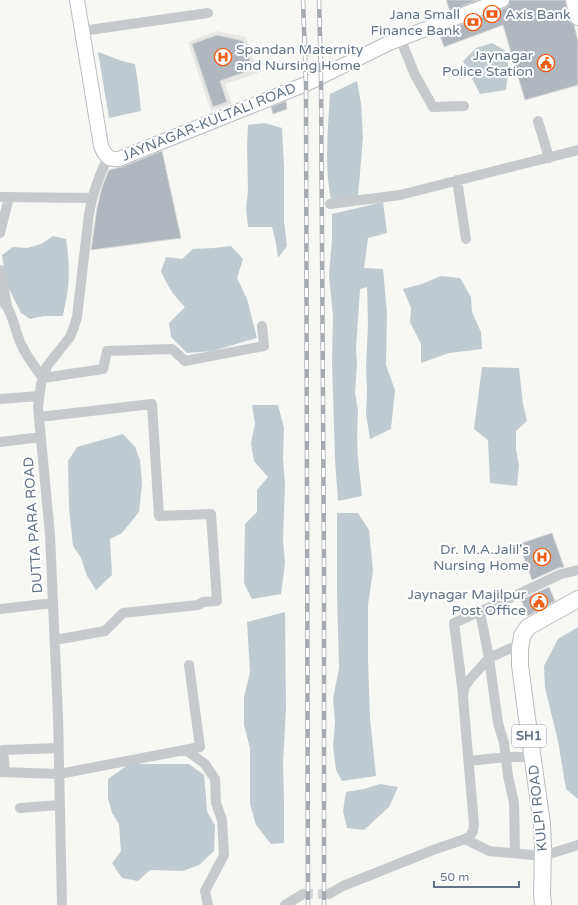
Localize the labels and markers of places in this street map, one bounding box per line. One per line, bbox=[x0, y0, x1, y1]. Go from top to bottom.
bank icon: Axis Bank bbox=[482, 4, 502, 24]
place label: Jana Small Finance Bank bbox=[371, 6, 460, 39]
place label: Axis Bank bbox=[505, 6, 571, 23]
bank icon: Jana Small Finance Bank bbox=[463, 12, 483, 32]
place label: Spandan Maternity and Nursing Home bbox=[236, 41, 364, 74]
hospital icon: Spandan Maternity and Nursing Home bbox=[213, 47, 233, 67]
place label: Jaynagar Police Station bbox=[442, 47, 534, 80]
public building icon: Jaynagar Police Station bbox=[536, 53, 556, 73]
place label: Dr. M.A.Jalil's Nursing Home bbox=[433, 541, 529, 574]
hospital icon: Dr. M.A.Jalil's Nursing Home bbox=[532, 547, 552, 567]
place label: Jaynagar Majilpur Post Office bbox=[407, 586, 527, 619]
public building icon: Jaynagar Majilpur Post Office bbox=[529, 592, 549, 612]

